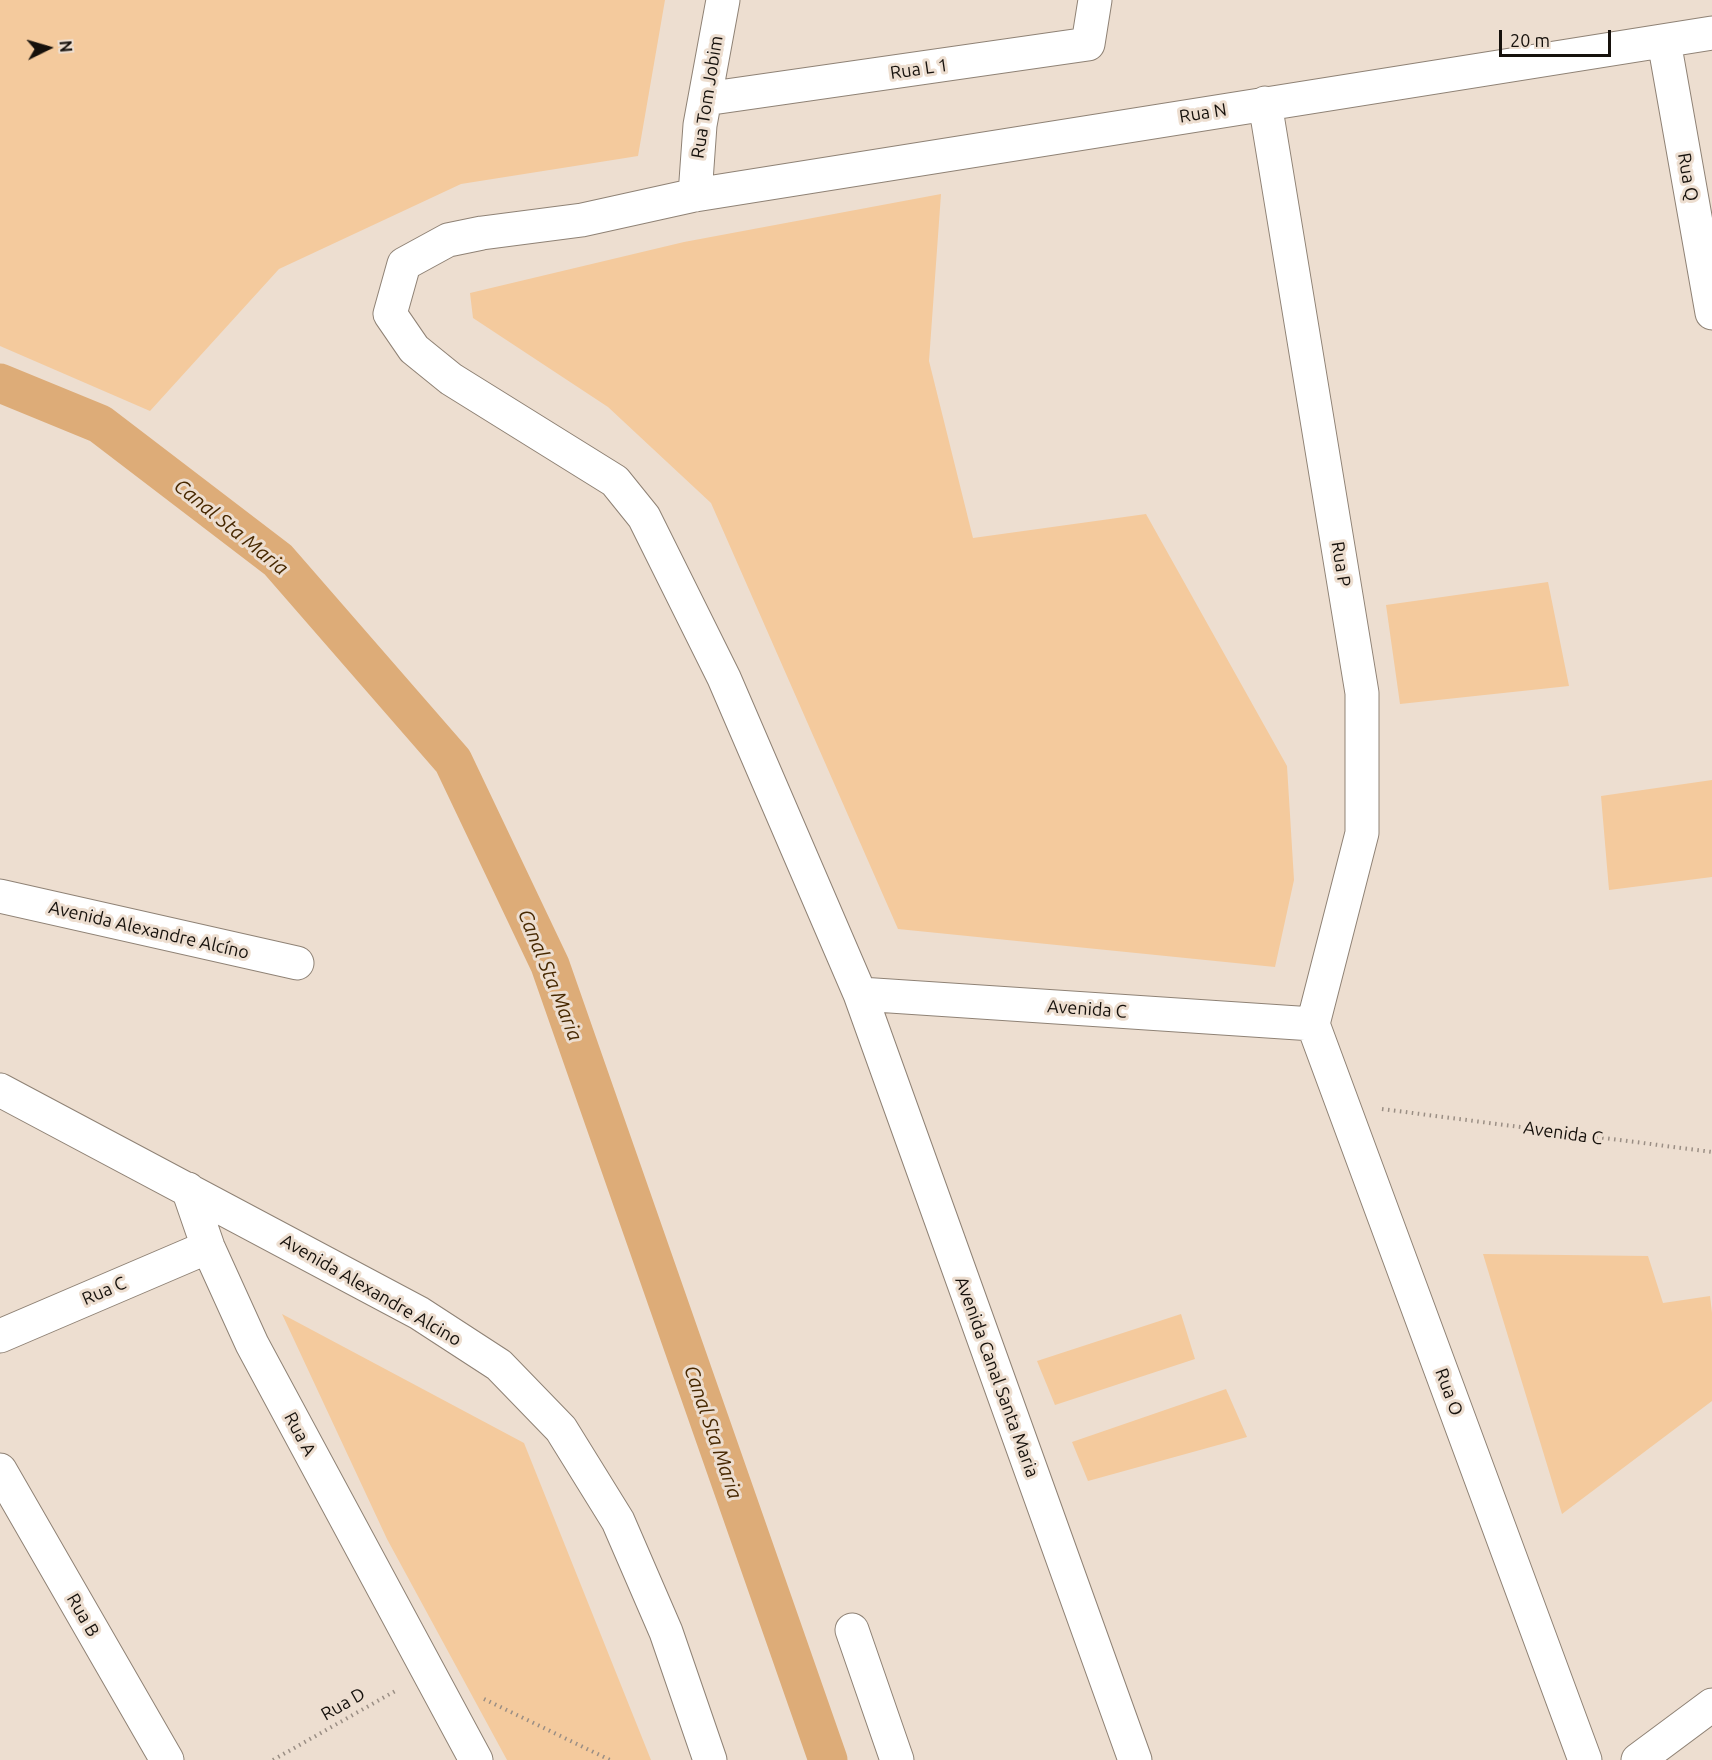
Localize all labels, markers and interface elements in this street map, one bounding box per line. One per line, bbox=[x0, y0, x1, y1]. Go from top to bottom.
north arrow bbox=[18, 18, 78, 78]
scale bar bbox=[1502, 18, 1614, 56]
text: 20 m bbox=[1510, 30, 1550, 50]
street label: Rua Tom Jobim bbox=[687, 34, 727, 160]
text: N bbox=[56, 40, 75, 53]
street label: Rua L 1 bbox=[889, 54, 949, 84]
street label: Rua N bbox=[1178, 99, 1228, 127]
street label: Rua Q bbox=[1673, 151, 1703, 203]
water label: Canal Sta Maria bbox=[169, 474, 293, 580]
street label: Rua P bbox=[1327, 540, 1355, 588]
street label: Avenida Alexandre Alcíno bbox=[47, 896, 251, 964]
water label: Canal Sta Maria bbox=[513, 906, 587, 1044]
street label: Avenida C bbox=[1046, 995, 1128, 1023]
street label: Avenida C bbox=[1522, 1117, 1604, 1149]
street label: Avenida Alexandre Alcino bbox=[277, 1229, 465, 1351]
street label: Rua C bbox=[79, 1272, 129, 1310]
street label: Avenida Canal Santa Maria bbox=[951, 1274, 1043, 1480]
water label: Canal Sta Maria bbox=[679, 1362, 747, 1502]
street label: Rua O bbox=[1431, 1365, 1467, 1419]
street label: Rua A bbox=[280, 1408, 320, 1460]
street label: Rua B bbox=[62, 1590, 104, 1640]
street label: Rua D bbox=[317, 1683, 369, 1725]

